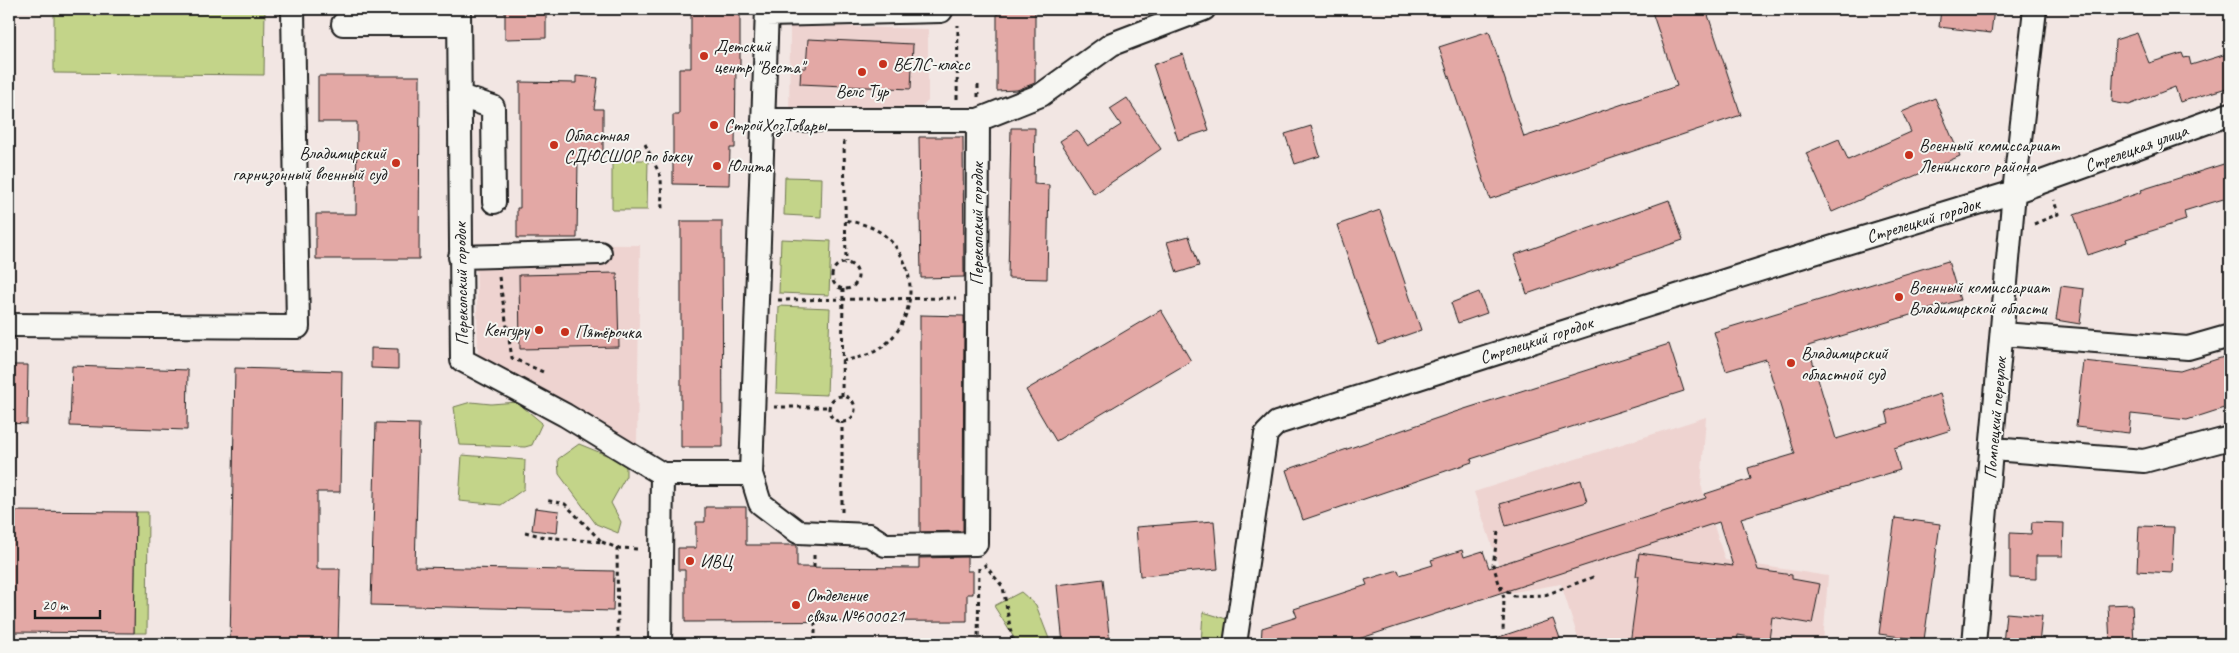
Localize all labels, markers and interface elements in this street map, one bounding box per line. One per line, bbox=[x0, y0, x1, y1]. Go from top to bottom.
place label: Детский центр "Веста" bbox=[714, 35, 808, 78]
marker: Детский центр "Веста" bbox=[698, 50, 710, 62]
place label: ВЕЛС-класс bbox=[893, 53, 971, 75]
marker: ВЕЛС-класс bbox=[877, 58, 889, 70]
marker: Велс Тур bbox=[856, 66, 868, 78]
place label: Велс Тур bbox=[836, 80, 889, 102]
place label: СтройХозТовары bbox=[724, 114, 828, 137]
marker: СтройХозТовары bbox=[708, 119, 720, 131]
street label: Стрелецкая улица bbox=[2081, 119, 2192, 177]
place label: Областная СДЮСШОР по боксу bbox=[564, 124, 694, 167]
place label: Военный комиссариат Ленинского района bbox=[1919, 134, 2060, 177]
marker: Областная СДЮСШОР по боксу bbox=[548, 139, 560, 151]
place label: Владимирский гарнизонный военный суд bbox=[233, 142, 388, 186]
marker: Военный комиссариат Ленинского района bbox=[1903, 149, 1915, 161]
place label: Юлита bbox=[727, 155, 773, 177]
marker: Владимирский гарнизонный военный суд bbox=[390, 157, 402, 169]
marker: Юлита bbox=[711, 160, 723, 172]
street label: Перекопский городок bbox=[966, 160, 988, 286]
street label: Стрелецкий городок bbox=[1864, 192, 1985, 248]
street label: Перекопский городок bbox=[449, 220, 473, 346]
place label: Военный комиссариат Владимирской области bbox=[1909, 276, 2050, 319]
marker: Военный комиссариат Владимирской области bbox=[1893, 291, 1905, 303]
street label: Стрелецкий городок bbox=[1477, 311, 1598, 369]
place label: Кенгуру bbox=[484, 319, 531, 341]
place label: Пятёрочка bbox=[575, 321, 643, 343]
marker: Кенгуру bbox=[533, 324, 545, 336]
marker: Пятёрочка bbox=[559, 326, 571, 338]
place label: Владимирский областной суд bbox=[1801, 342, 1889, 385]
street label: Помпецкий переулок bbox=[1979, 354, 2011, 480]
marker: Владимирский областной суд bbox=[1785, 357, 1797, 369]
place label: ИВЦ bbox=[700, 550, 734, 572]
marker: ИВЦ bbox=[684, 555, 696, 567]
place label: Отделение связи №600021 bbox=[806, 584, 905, 627]
scale bar bbox=[35, 588, 100, 620]
text: 20 m bbox=[42, 596, 69, 615]
marker: Отделение связи №600021 bbox=[790, 599, 802, 611]

